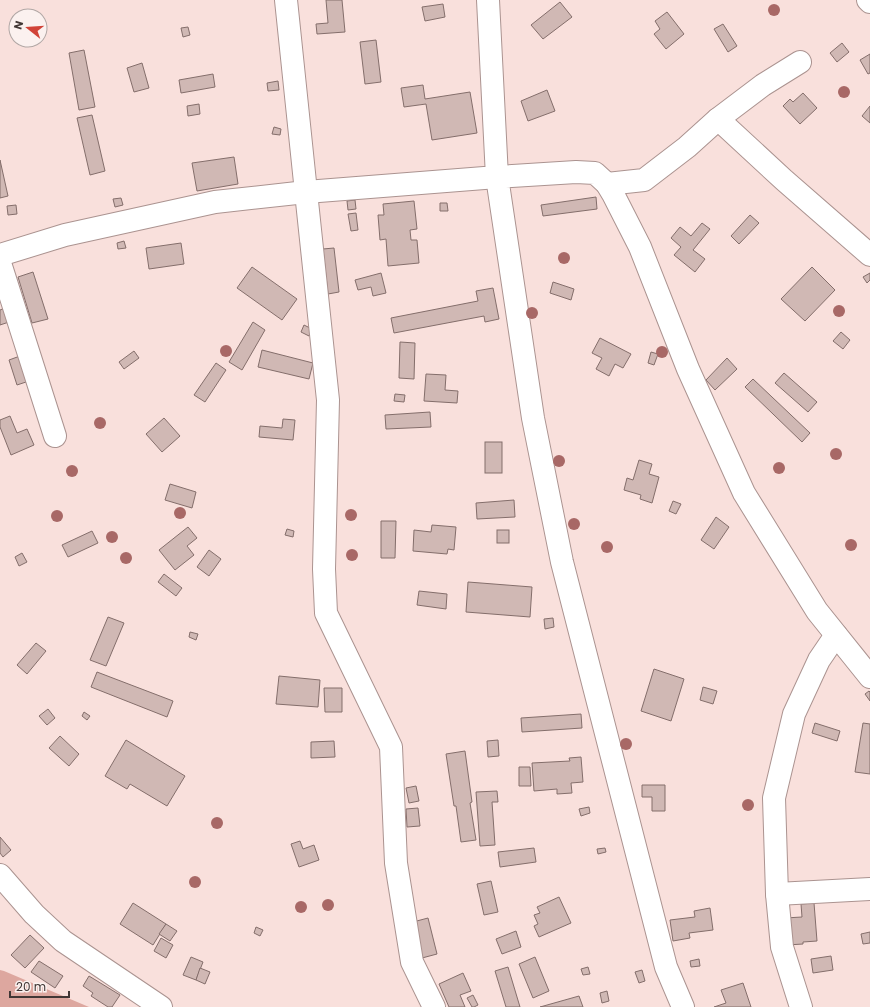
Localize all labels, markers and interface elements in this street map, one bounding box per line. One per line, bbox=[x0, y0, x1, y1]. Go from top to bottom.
north arrow bbox=[8, 8, 48, 48]
text: N bbox=[10, 19, 27, 31]
scale bar bbox=[10, 973, 69, 999]
text: 20 m bbox=[16, 978, 46, 995]

